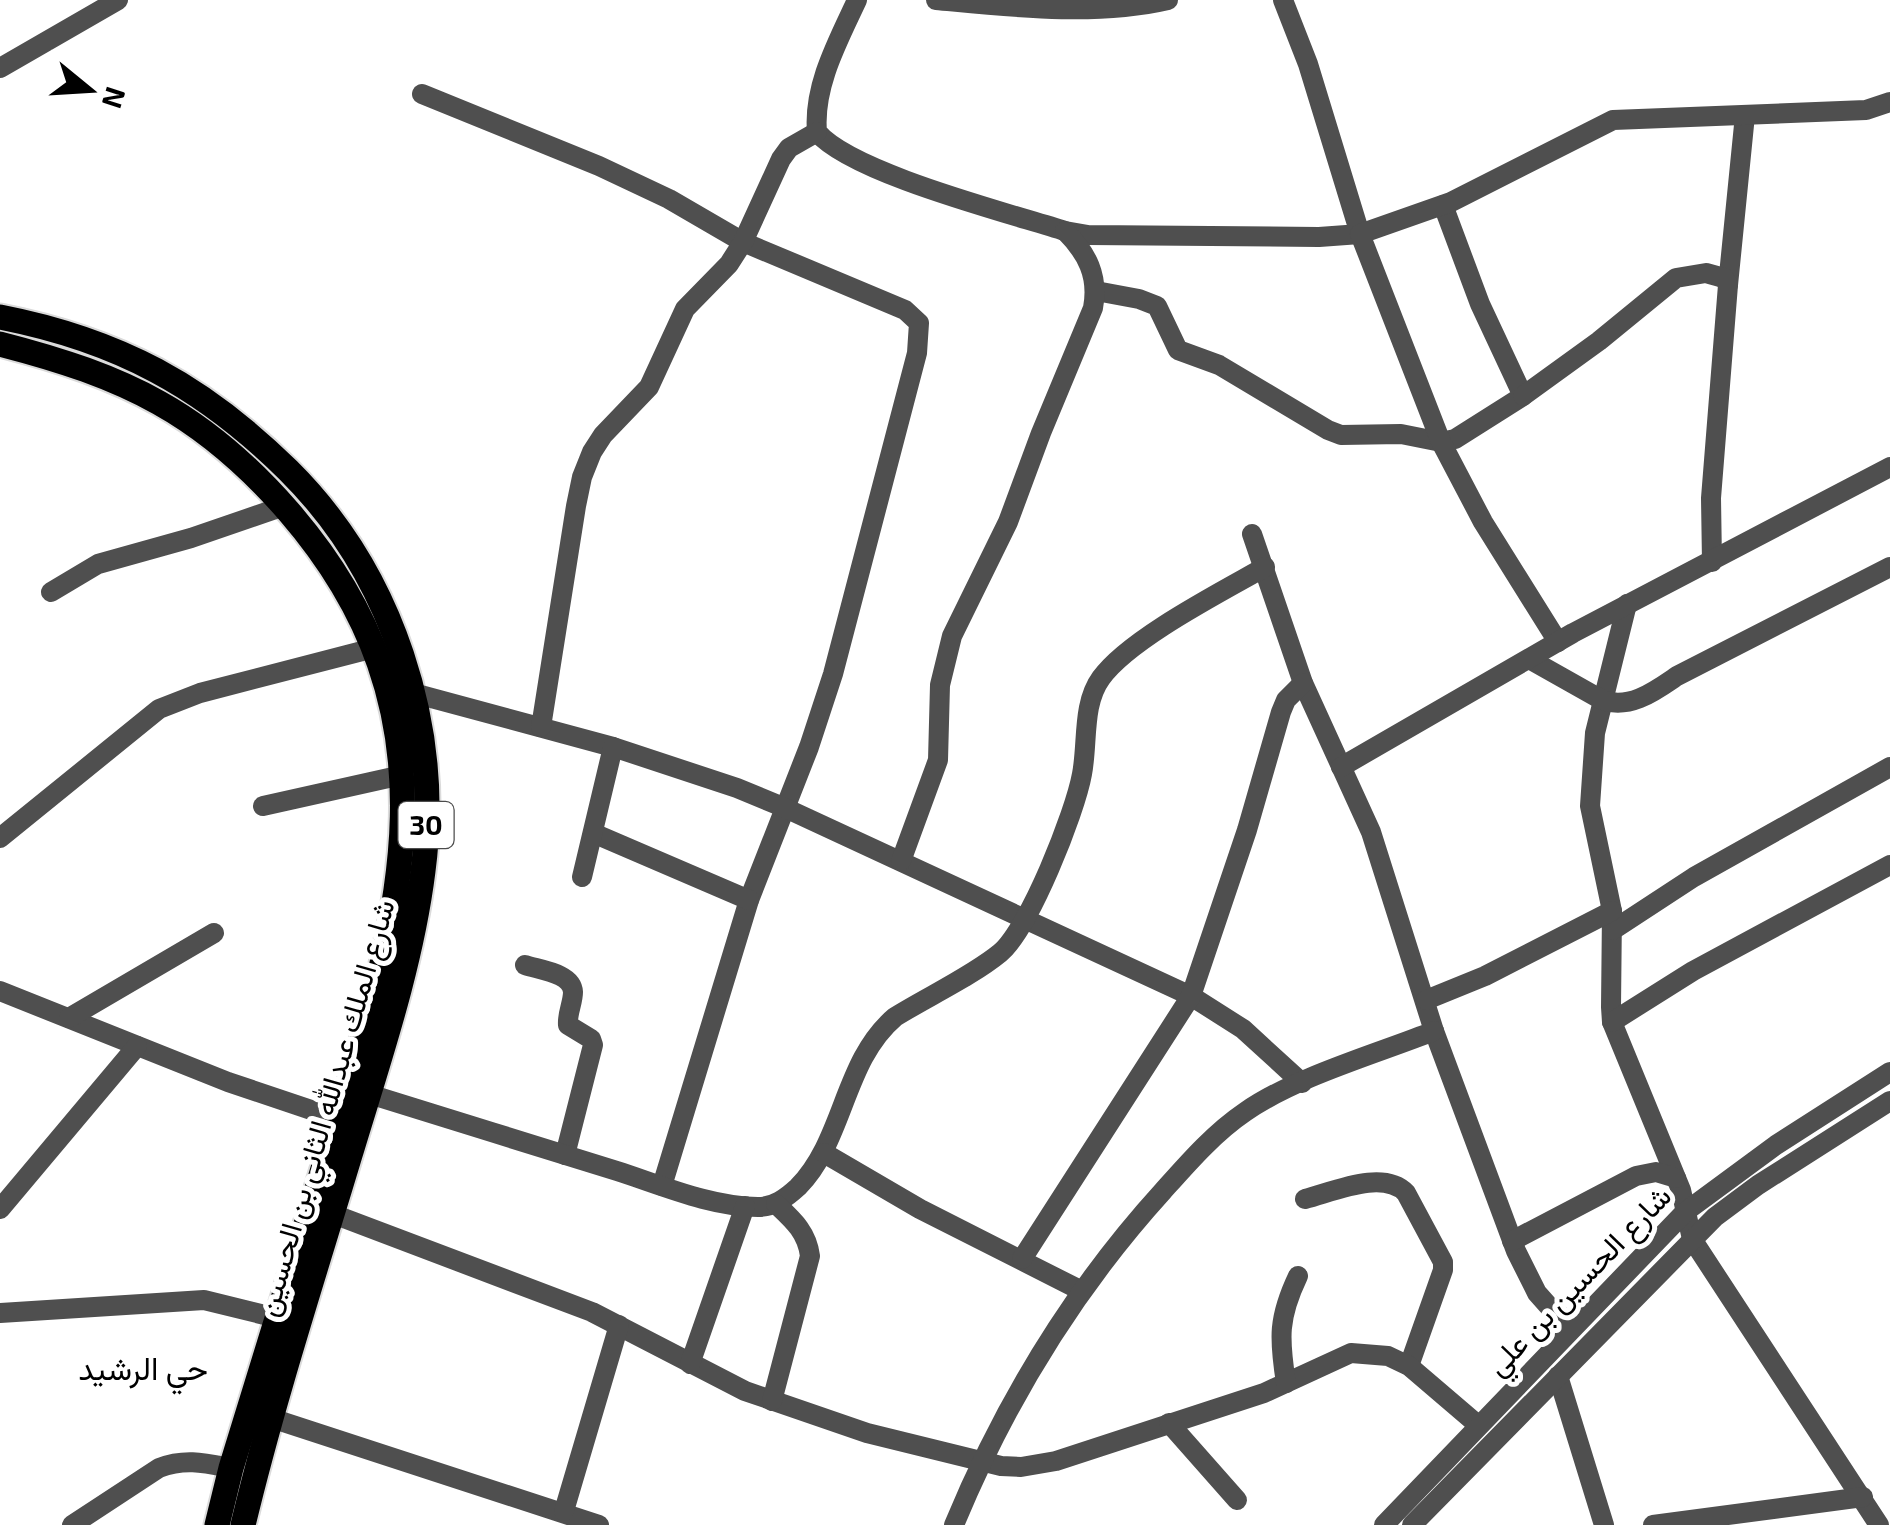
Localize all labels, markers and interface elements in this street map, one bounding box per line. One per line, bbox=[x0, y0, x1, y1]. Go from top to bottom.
north arrow bbox=[40, 40, 140, 140]
text: N bbox=[95, 83, 134, 113]
road number: 30 bbox=[398, 802, 454, 848]
street label: شارع الملك عبدالله الثاني بن الحسين bbox=[247, 895, 409, 1322]
street label: شارع الحسين بن علي bbox=[1478, 1177, 1683, 1388]
district label: حي الرشيد bbox=[78, 1348, 208, 1395]

